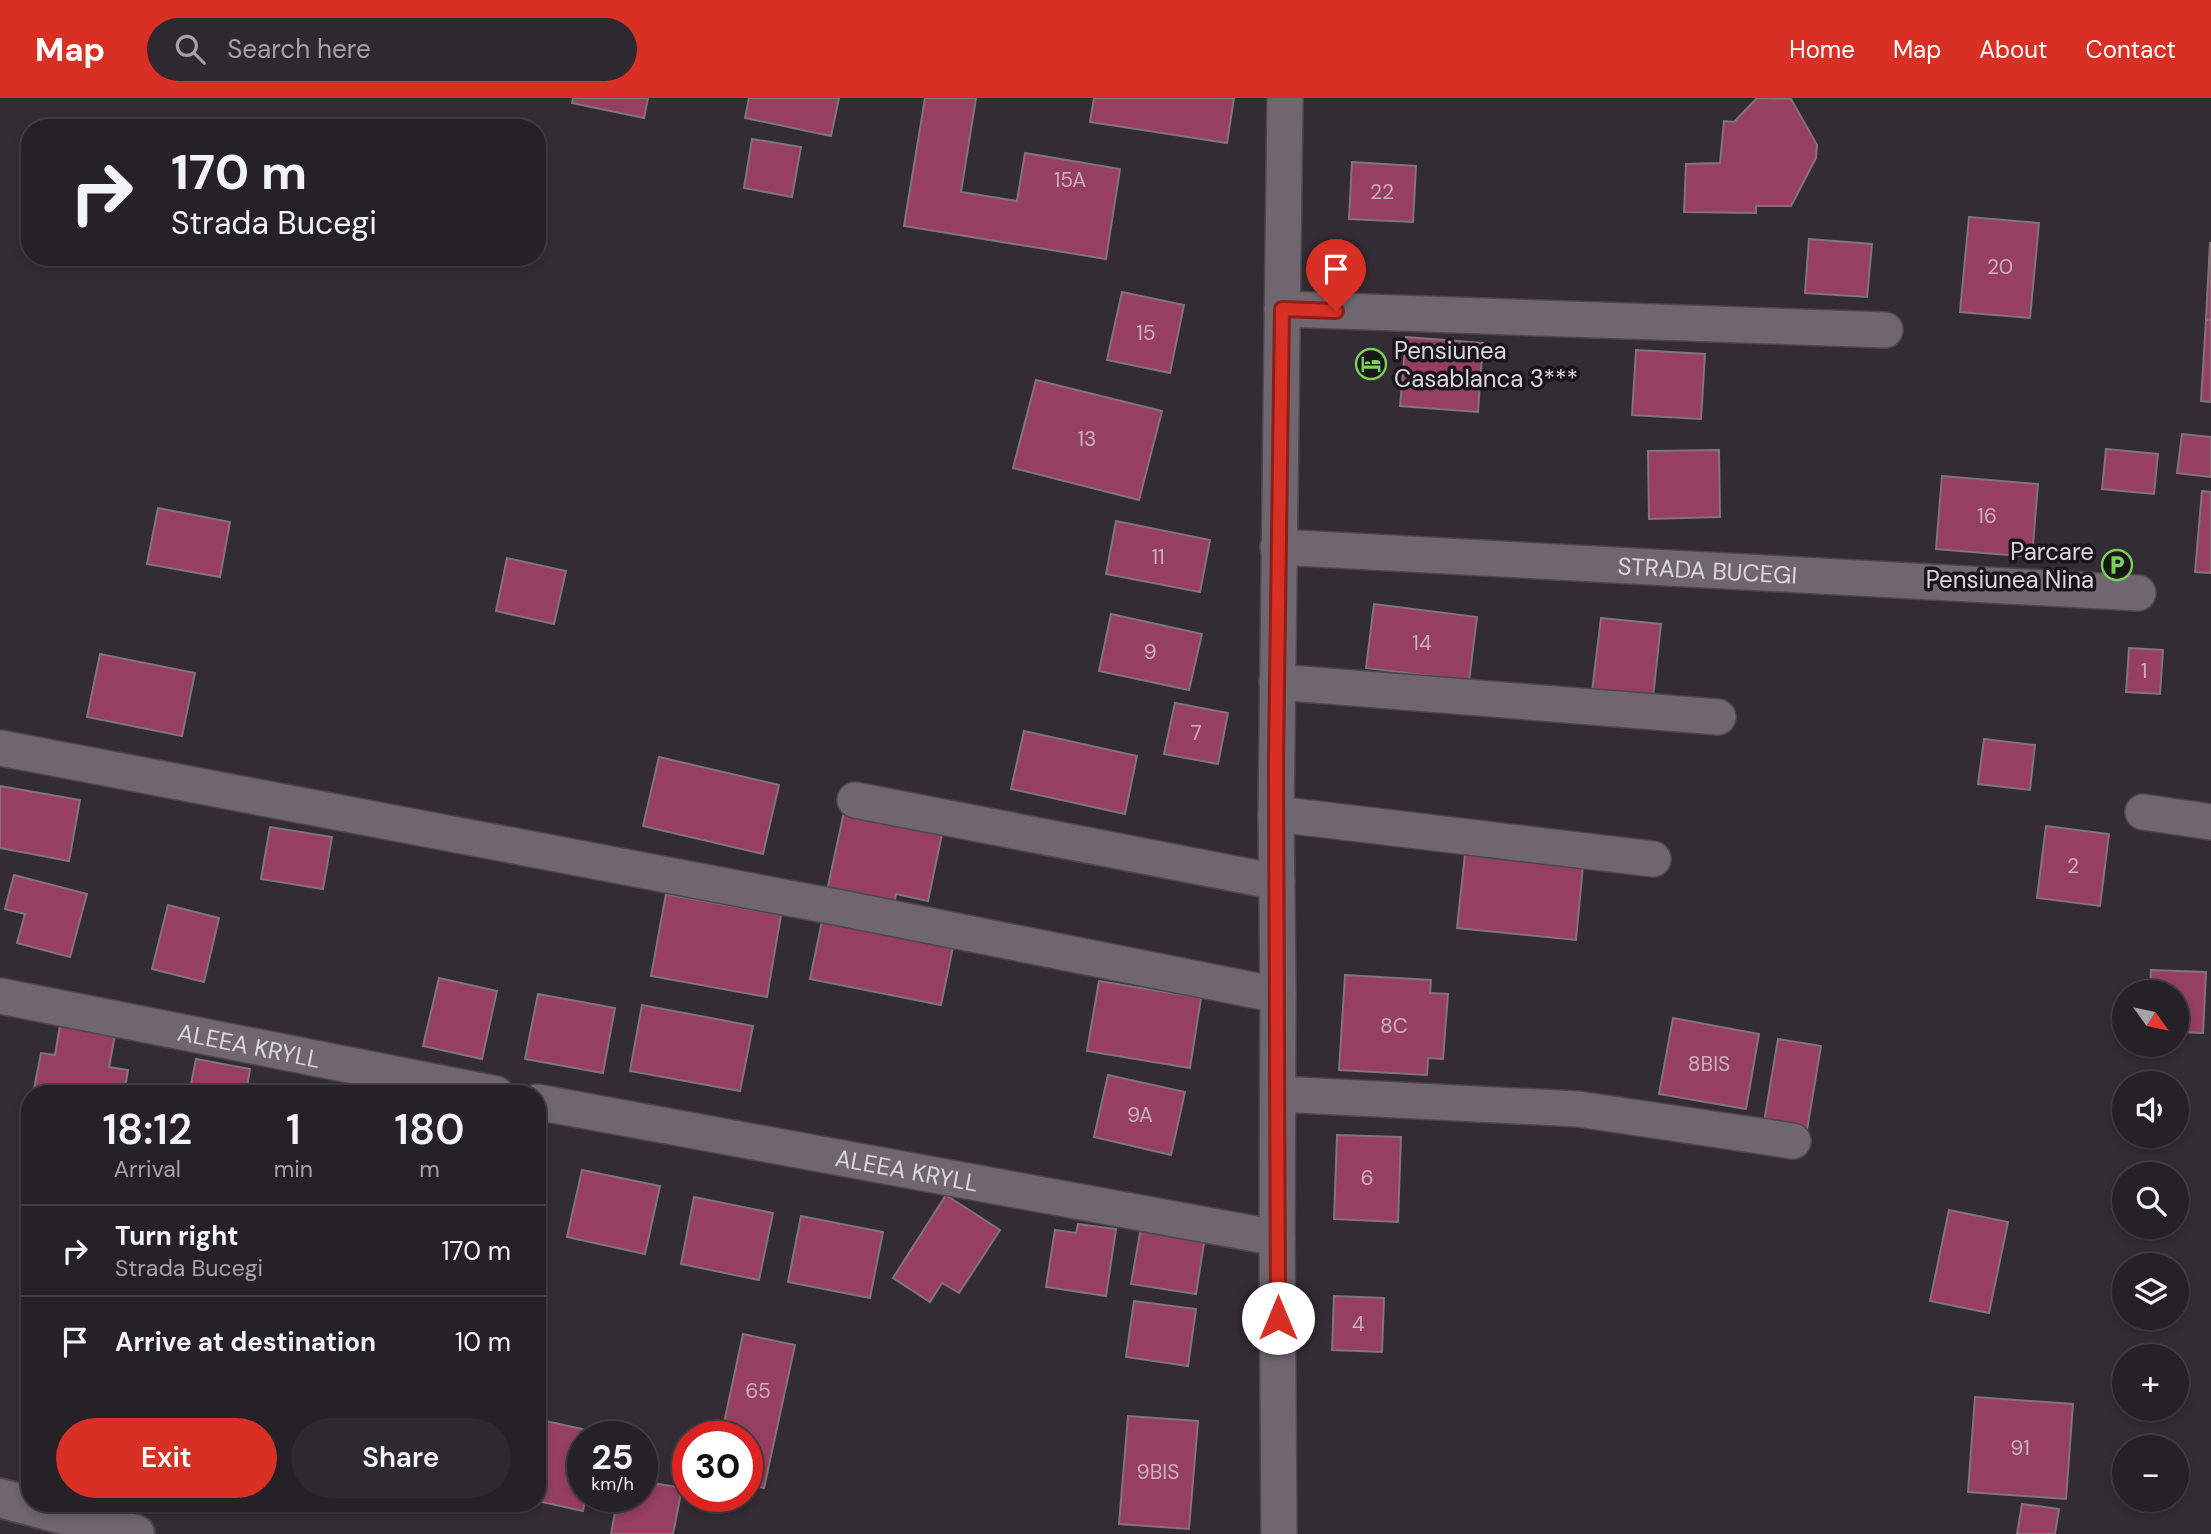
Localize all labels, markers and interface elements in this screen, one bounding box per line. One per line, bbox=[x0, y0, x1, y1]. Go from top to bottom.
search box bbox=[147, 18, 637, 81]
text: Map bbox=[35, 28, 105, 71]
icon: search bbox=[171, 30, 209, 68]
text: Search here bbox=[227, 32, 371, 66]
text: Home bbox=[1789, 34, 1855, 65]
text: Map bbox=[1893, 34, 1941, 65]
text: About bbox=[1979, 34, 2048, 65]
text: Contact bbox=[2086, 34, 2176, 65]
text: 170 m bbox=[171, 140, 307, 204]
icon: right bbox=[56, 147, 147, 238]
house number: 15A bbox=[1054, 166, 1086, 194]
house number: 22 bbox=[1370, 178, 1394, 206]
text: Strada Bucegi bbox=[171, 202, 377, 244]
pin bbox=[1306, 239, 1366, 311]
icon: arrive bbox=[1317, 250, 1355, 288]
house number: 20 bbox=[1987, 253, 2013, 281]
house number: 15 bbox=[1136, 319, 1156, 347]
place label: Pensiunea Casablanca 3*** bbox=[1394, 335, 1578, 394]
hotel icon: Pensiunea Casablanca 3*** bbox=[1354, 347, 1388, 381]
house number: 13 bbox=[1078, 425, 1096, 453]
house number: 16 bbox=[1977, 502, 1997, 530]
place label: Parcare Pensiunea Nina bbox=[1926, 536, 2094, 595]
house number: 11 bbox=[1151, 543, 1165, 571]
parking icon: Parcare Pensiunea Nina bbox=[2100, 548, 2134, 582]
street label: STRADA BUCEGI bbox=[1617, 550, 1798, 590]
house number: 14 bbox=[1412, 629, 1432, 657]
house number: 9 bbox=[1143, 638, 1157, 666]
house number: 1 bbox=[2141, 657, 2147, 685]
house number: 7 bbox=[1190, 719, 1202, 747]
house number: 2 bbox=[2067, 852, 2079, 880]
north arrow bbox=[2112, 980, 2189, 1057]
map controls bbox=[2112, 980, 2189, 1512]
house number: 8C bbox=[1380, 1012, 1408, 1040]
street label: ALEEA KRYLL bbox=[175, 1016, 323, 1074]
house number: 8BIS bbox=[1688, 1050, 1730, 1078]
button: sound bbox=[2112, 1071, 2189, 1148]
house number: 9A bbox=[1127, 1101, 1153, 1129]
text: 18:12 bbox=[102, 1102, 192, 1157]
text: 1 bbox=[286, 1102, 301, 1157]
text: 180 bbox=[394, 1102, 465, 1157]
street label: ALEEA KRYLL bbox=[833, 1142, 981, 1198]
text: Arrival bbox=[114, 1154, 181, 1184]
text: min bbox=[274, 1154, 313, 1184]
text: m bbox=[419, 1154, 440, 1184]
button: search bbox=[2112, 1162, 2189, 1239]
house number: 6 bbox=[1360, 1164, 1374, 1192]
text: Turn right bbox=[115, 1219, 239, 1253]
icon: right bbox=[56, 1232, 94, 1270]
text: 170 m bbox=[442, 1234, 511, 1268]
text: Strada Bucegi bbox=[115, 1253, 263, 1283]
button: layers bbox=[2112, 1253, 2189, 1330]
position arrow bbox=[1241, 1281, 1315, 1355]
house number: 4 bbox=[1352, 1310, 1365, 1338]
icon: arrive bbox=[56, 1323, 94, 1361]
text: Arrive at destination bbox=[115, 1325, 376, 1359]
text: 10 m bbox=[455, 1325, 511, 1359]
button: + bbox=[2112, 1344, 2189, 1421]
house number: 65 bbox=[745, 1377, 771, 1405]
button: Exit bbox=[56, 1418, 277, 1498]
button: Share bbox=[291, 1418, 511, 1498]
speed limit sign: 30 bbox=[672, 1421, 763, 1512]
text: 25 bbox=[592, 1434, 633, 1480]
house number: 91 bbox=[2010, 1434, 2030, 1462]
button: − bbox=[2112, 1435, 2189, 1512]
house number: 9BIS bbox=[1137, 1458, 1179, 1486]
text: km/h bbox=[591, 1472, 634, 1496]

